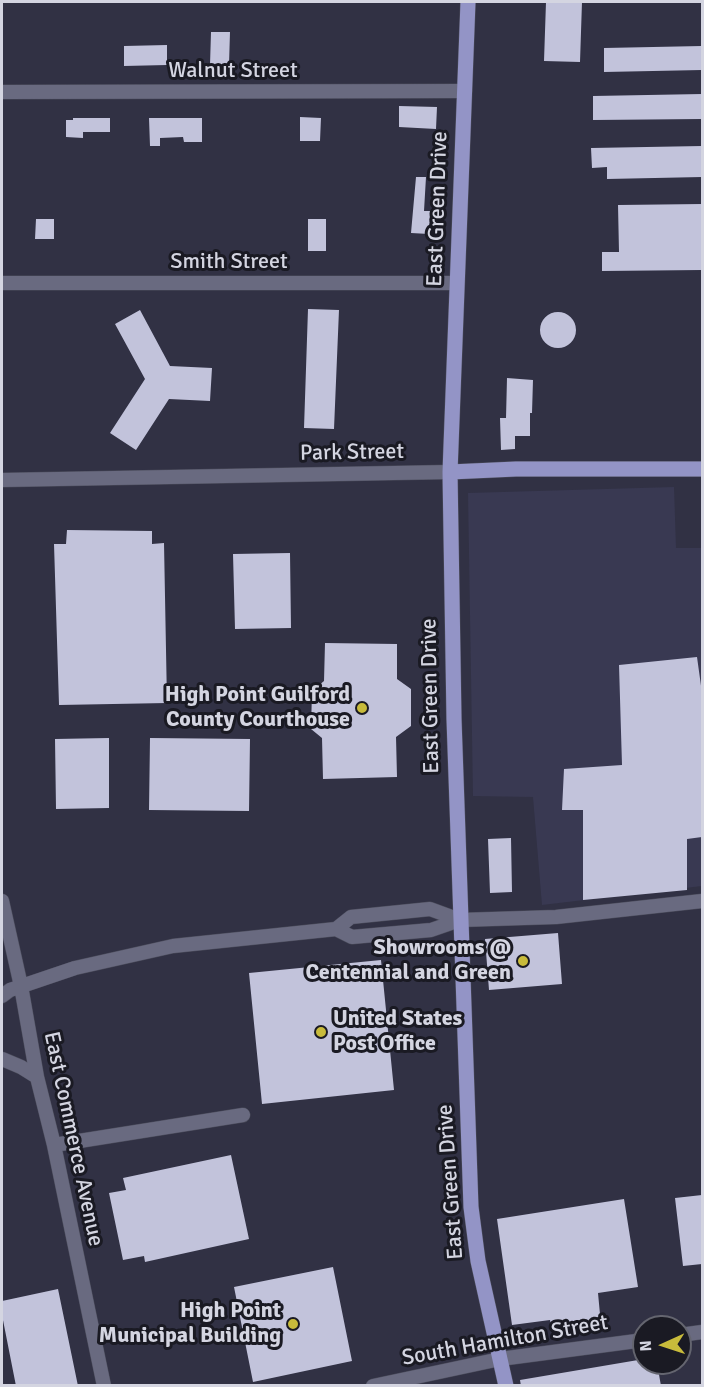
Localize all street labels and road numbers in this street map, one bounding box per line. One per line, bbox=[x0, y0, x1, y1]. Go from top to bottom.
street label: Walnut Street bbox=[168, 58, 298, 84]
street label: East Green Drive bbox=[422, 131, 454, 287]
street label: Smith Street bbox=[170, 249, 288, 275]
street label: Park Street bbox=[300, 439, 404, 467]
street label: East Green Drive bbox=[416, 618, 446, 774]
street label: East Commerce Avenue bbox=[37, 1029, 109, 1249]
street label: East Green Drive bbox=[432, 1104, 470, 1260]
street label: South Hamilton Street bbox=[400, 1310, 610, 1372]

